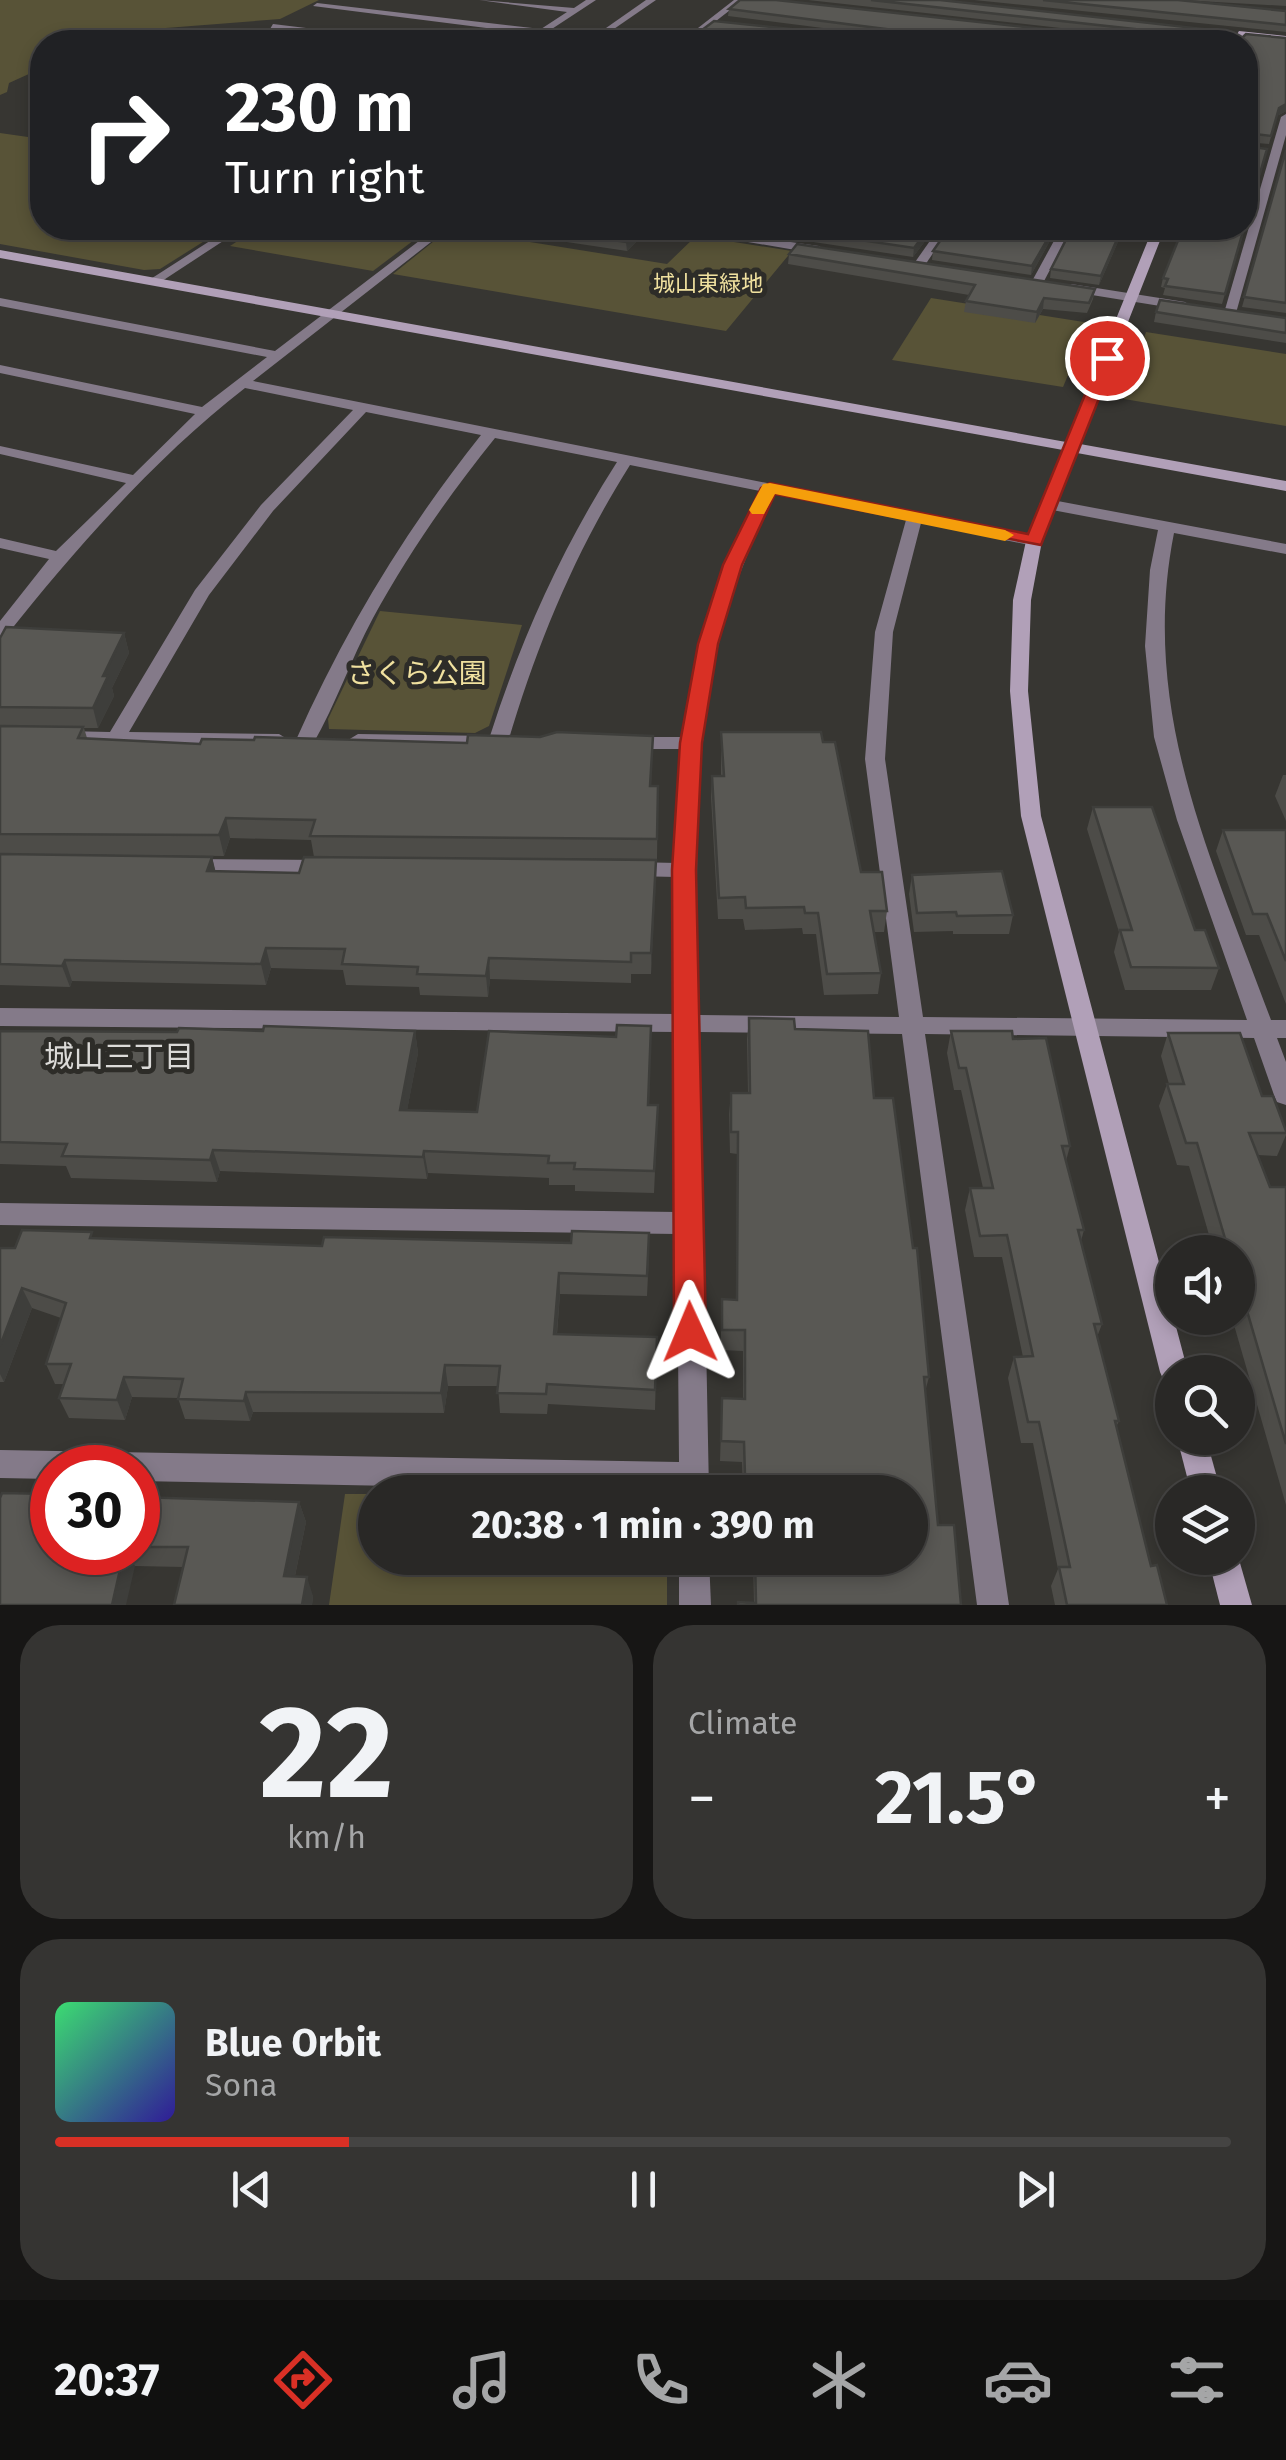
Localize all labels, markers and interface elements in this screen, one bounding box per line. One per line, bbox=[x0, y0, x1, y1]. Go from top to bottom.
text: 230 m bbox=[225, 66, 414, 150]
icon: right bbox=[60, 70, 190, 200]
text: Turn right bbox=[225, 151, 424, 205]
park label: 城山東緑地 bbox=[653, 270, 763, 297]
pin bbox=[1065, 316, 1150, 401]
icon: arrive bbox=[1080, 331, 1135, 386]
park label: さくら公園 bbox=[347, 657, 487, 690]
district label: 城山三丁目 bbox=[44, 1039, 194, 1075]
map controls bbox=[1155, 1235, 1255, 1575]
button: sound bbox=[1155, 1235, 1255, 1335]
position arrow bbox=[638, 1280, 742, 1384]
button: search bbox=[1155, 1355, 1255, 1455]
speed limit sign: 30 bbox=[30, 1445, 160, 1575]
button: layers bbox=[1155, 1475, 1255, 1575]
text: 20:38 · 1 min · 390 m bbox=[471, 1502, 815, 1548]
text: 22 bbox=[259, 1675, 394, 1831]
text: Climate bbox=[688, 1704, 797, 1742]
text: 21.5° bbox=[875, 1753, 1044, 1843]
text: − bbox=[688, 1766, 716, 1832]
text: + bbox=[1204, 1766, 1231, 1832]
text: km/h bbox=[287, 1818, 366, 1856]
text: Blue Orbit bbox=[205, 2020, 381, 2066]
text: Sona bbox=[205, 2066, 277, 2104]
icon: previous bbox=[224, 2162, 279, 2217]
icon: pause bbox=[616, 2162, 671, 2217]
icon: next bbox=[1008, 2162, 1063, 2217]
icon: directions bbox=[268, 2345, 338, 2415]
icon: music bbox=[447, 2345, 517, 2415]
icon: phone bbox=[626, 2345, 696, 2415]
icon: climate bbox=[804, 2345, 874, 2415]
icon: car bbox=[983, 2345, 1053, 2415]
icon: filters bbox=[1162, 2345, 1232, 2415]
text: 20:37 bbox=[54, 2353, 160, 2407]

